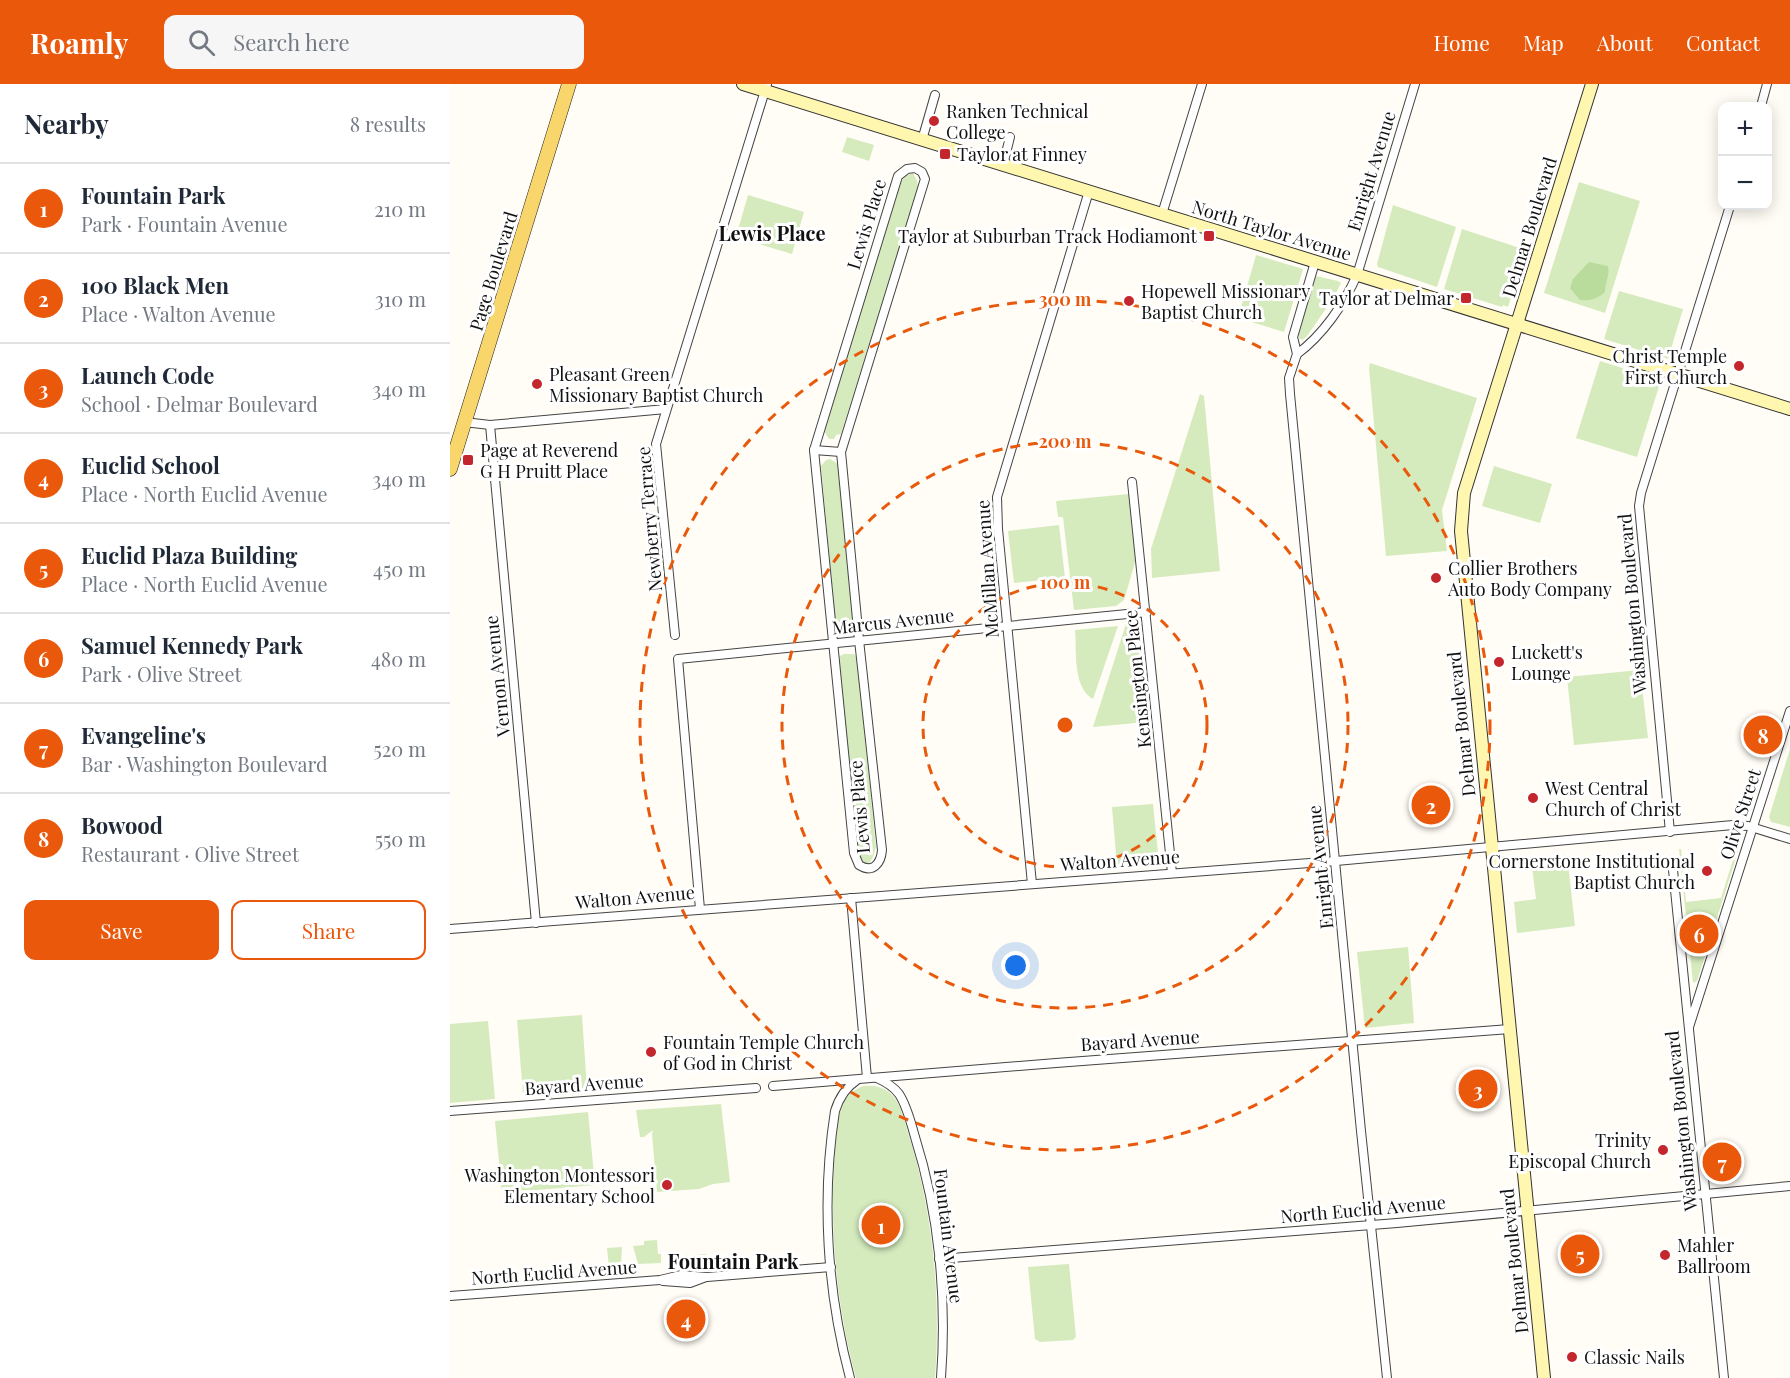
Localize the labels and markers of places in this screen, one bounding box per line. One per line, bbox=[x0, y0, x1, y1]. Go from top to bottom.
place label: Ranken Technical College bbox=[946, 99, 1088, 144]
marker: Ranken Technical College bbox=[927, 114, 941, 128]
place label: Taylor at Finney bbox=[957, 142, 1087, 166]
marker: Taylor at Finney bbox=[938, 147, 952, 161]
place label: Taylor at Suburban Track Hodiamont bbox=[898, 224, 1198, 248]
marker: Taylor at Suburban Track Hodiamont bbox=[1202, 229, 1216, 243]
place label: Hopewell Missionary Baptist Church bbox=[1141, 279, 1310, 324]
place label: Taylor at Delmar bbox=[1319, 286, 1454, 310]
marker: Taylor at Delmar bbox=[1459, 291, 1473, 305]
marker: Hopewell Missionary Baptist Church bbox=[1122, 294, 1136, 308]
place label: Christ Temple First Church bbox=[1613, 344, 1727, 389]
marker: Christ Temple First Church bbox=[1732, 359, 1746, 373]
place label: Pleasant Green Missionary Baptist Church bbox=[549, 362, 764, 407]
marker: Pleasant Green Missionary Baptist Church bbox=[530, 377, 544, 391]
place label: Page at Reverend G H Pruitt Place bbox=[480, 438, 619, 483]
marker: Page at Reverend G H Pruitt Place bbox=[461, 453, 475, 467]
place label: Collier Brothers Auto Body Company bbox=[1447, 556, 1612, 601]
marker: Collier Brothers Auto Body Company bbox=[1429, 571, 1443, 585]
place label: Luckett's Lounge bbox=[1511, 640, 1583, 685]
marker: Luckett's Lounge bbox=[1492, 655, 1506, 669]
pin: 8 bbox=[1744, 712, 1782, 758]
centre of rings bbox=[1055, 715, 1075, 735]
place label: West Central Church of Christ bbox=[1544, 776, 1682, 821]
pin: 2 bbox=[1412, 782, 1450, 828]
marker: West Central Church of Christ bbox=[1526, 791, 1540, 805]
place label: Cornerstone Institutional Baptist Church bbox=[1489, 849, 1695, 894]
marker: Cornerstone Institutional Baptist Church bbox=[1700, 864, 1714, 878]
pin: 6 bbox=[1680, 912, 1718, 956]
place label: Fountain Temple Church of God in Christ bbox=[663, 1030, 865, 1075]
marker: Fountain Temple Church of God in Christ bbox=[644, 1045, 658, 1059]
pin: 3 bbox=[1458, 1066, 1498, 1112]
place label: Trinity Episcopal Church bbox=[1508, 1128, 1651, 1173]
pin: 7 bbox=[1702, 1140, 1742, 1184]
marker: Trinity Episcopal Church bbox=[1656, 1143, 1670, 1157]
place label: Washington Montessori Elementary School bbox=[464, 1163, 655, 1208]
marker: Washington Montessori Elementary School bbox=[660, 1178, 674, 1192]
pin: 1 bbox=[862, 1202, 900, 1248]
pin: 5 bbox=[1560, 1232, 1600, 1276]
place label: Mahler Ballroom bbox=[1677, 1233, 1751, 1278]
marker: Mahler Ballroom bbox=[1658, 1248, 1672, 1262]
pin: 4 bbox=[666, 1296, 706, 1342]
place label: Classic Nails bbox=[1584, 1345, 1685, 1369]
marker: Classic Nails bbox=[1565, 1350, 1579, 1364]

